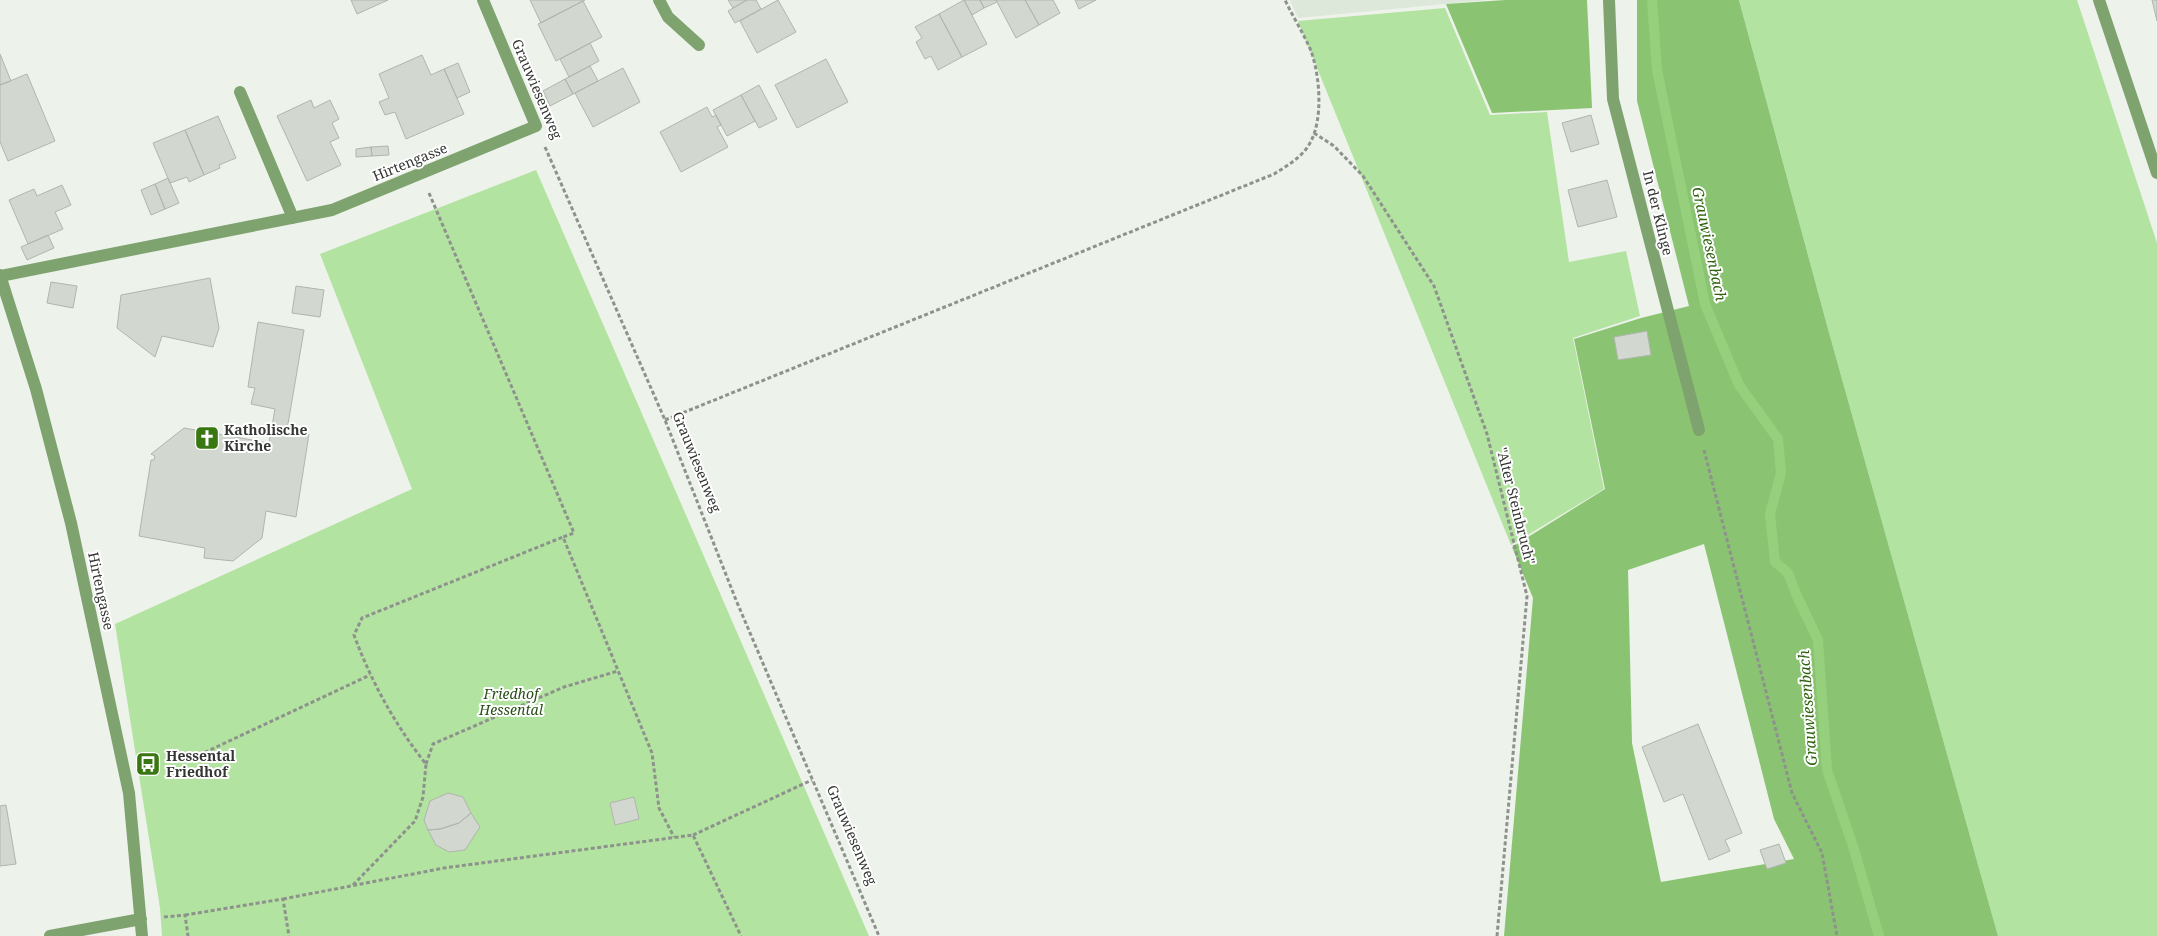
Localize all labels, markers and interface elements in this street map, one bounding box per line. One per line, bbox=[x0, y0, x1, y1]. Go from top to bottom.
street label: Grauwiesenweg bbox=[508, 36, 567, 142]
street label: Hirtengasse bbox=[370, 138, 450, 185]
street label: In der Klinge bbox=[1639, 168, 1678, 257]
water label: Grauwiesenbach bbox=[1688, 185, 1732, 303]
street label: Grauwiesenweg bbox=[669, 409, 726, 515]
place label: Katholische Kirche bbox=[224, 420, 308, 455]
church icon: Katholische Kirche bbox=[194, 425, 220, 451]
street label: "Alter Steinbruch" bbox=[1493, 445, 1540, 566]
street label: Hirtengasse bbox=[84, 550, 119, 632]
water label: Grauwiesenbach bbox=[1793, 649, 1821, 767]
park label: Friedhof Hessental bbox=[478, 684, 544, 719]
place label: Hessental Friedhof bbox=[166, 746, 235, 781]
bus stop icon: Hessental Friedhof bbox=[135, 751, 161, 777]
street label: Grauwiesenweg bbox=[823, 782, 882, 888]

